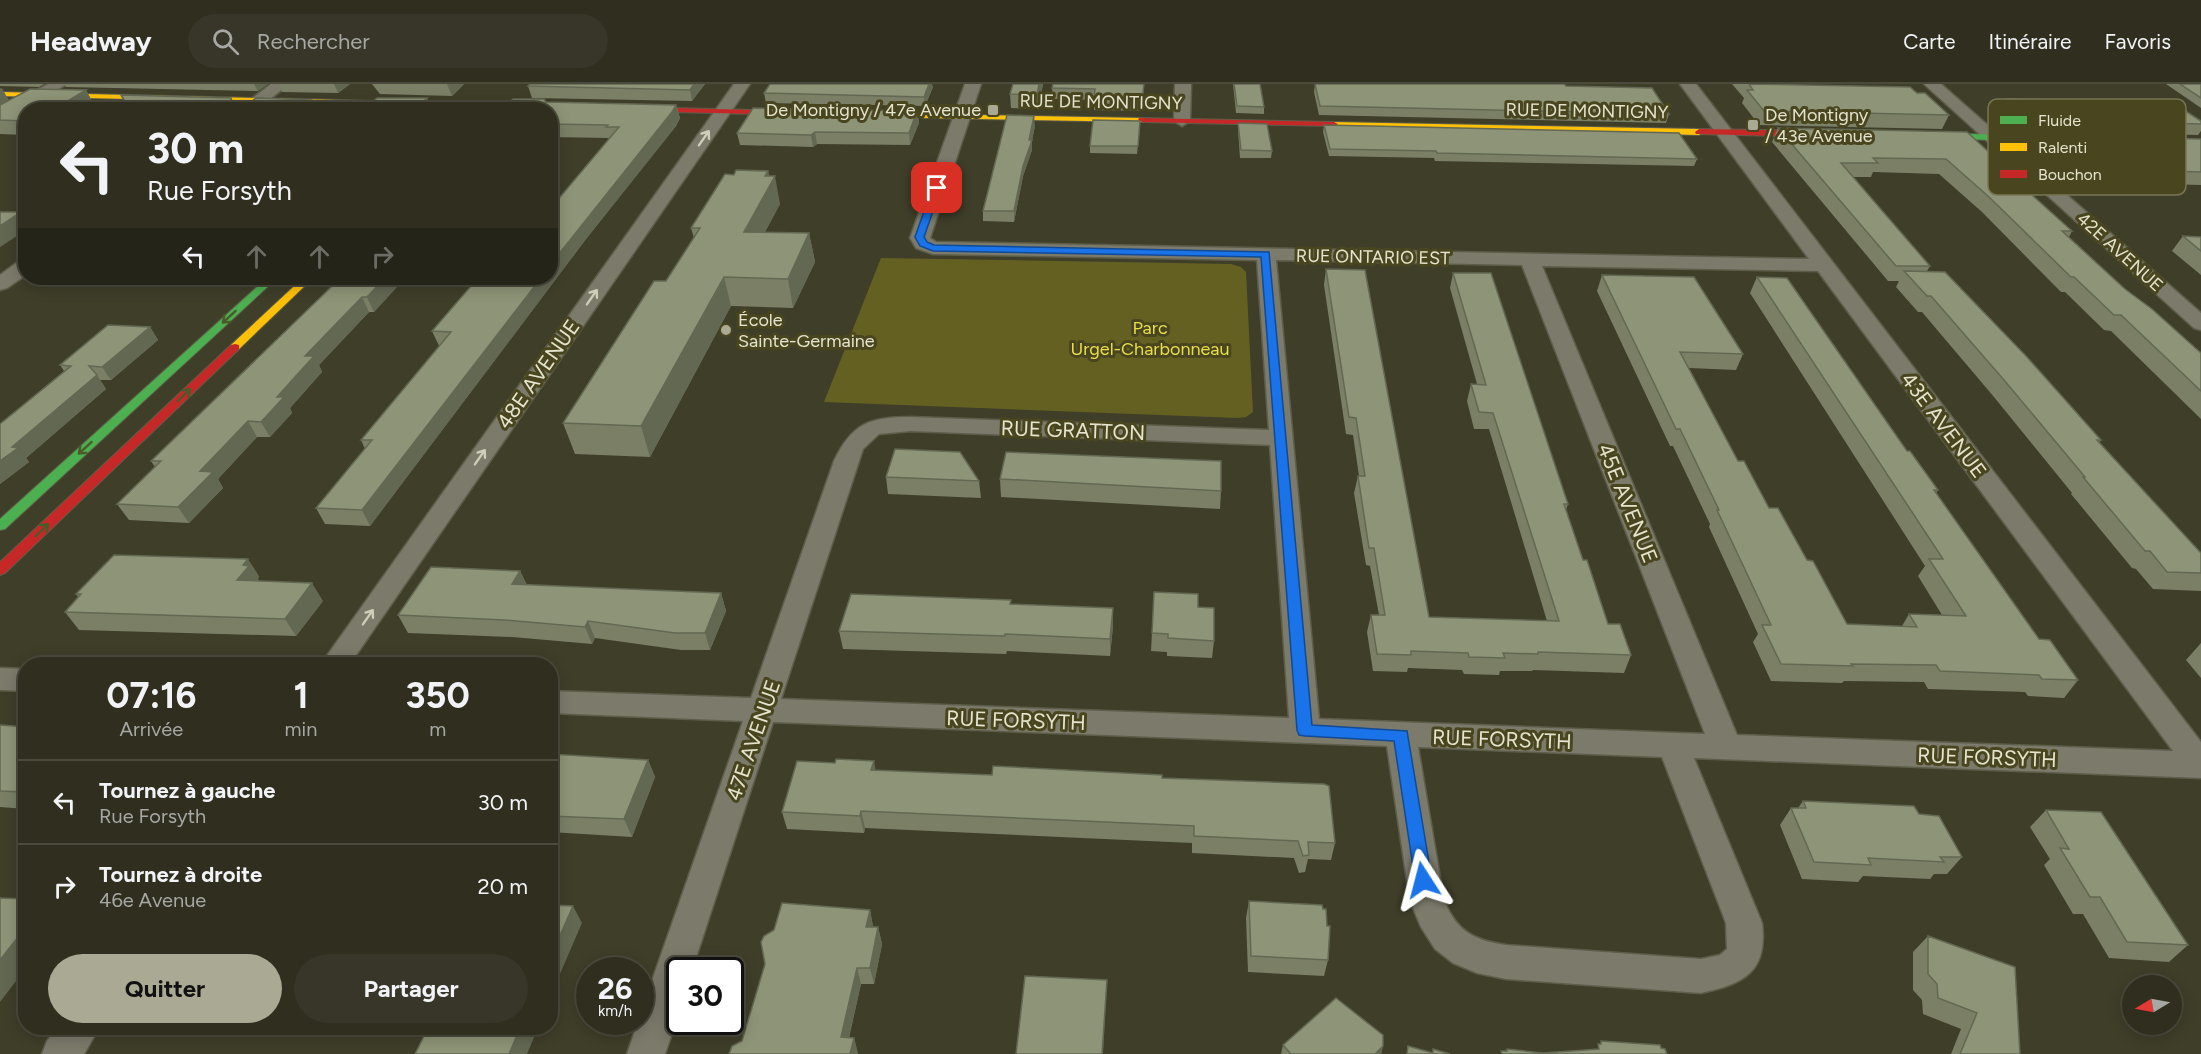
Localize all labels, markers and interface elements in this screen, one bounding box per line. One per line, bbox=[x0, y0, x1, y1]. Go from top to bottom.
search box bbox=[188, 14, 608, 68]
text: Headway bbox=[30, 24, 152, 58]
icon: search bbox=[209, 25, 242, 58]
text: Rechercher bbox=[257, 28, 370, 55]
text: Carte bbox=[1903, 29, 1956, 54]
text: Itinéraire bbox=[1989, 29, 2072, 54]
text: Favoris bbox=[2105, 29, 2171, 54]
street label: RUE DE MONTIGNY bbox=[1019, 90, 1183, 114]
place label: De Montigny / 47e Avenue bbox=[766, 99, 981, 121]
street label: RUE DE MONTIGNY bbox=[1505, 99, 1669, 123]
legend bbox=[1988, 99, 2186, 195]
marker: De Montigny / 47e Avenue bbox=[986, 103, 1000, 117]
place label: De Montigny / 43e Avenue bbox=[1765, 104, 1873, 147]
text: Fluide bbox=[2038, 111, 2081, 130]
marker: De Montigny / 43e Avenue bbox=[1746, 118, 1760, 132]
text: 30 m bbox=[147, 123, 244, 174]
icon: left bbox=[48, 126, 126, 204]
one-way arrow bbox=[698, 130, 710, 146]
text: Ralenti bbox=[2038, 138, 2087, 157]
pin bbox=[911, 162, 962, 213]
text: Bouchon bbox=[2038, 165, 2102, 184]
icon: arrive bbox=[920, 171, 953, 204]
text: Rue Forsyth bbox=[147, 174, 292, 207]
street label: 42E AVENUE bbox=[2072, 208, 2168, 296]
icon: left bbox=[177, 240, 210, 273]
icon: ahead bbox=[240, 240, 273, 273]
icon: ahead bbox=[303, 240, 336, 273]
icon: right bbox=[366, 240, 399, 273]
street label: RUE ONTARIO EST bbox=[1296, 245, 1450, 269]
one-way arrow bbox=[586, 290, 598, 306]
place label: École Sainte-Germaine bbox=[738, 309, 875, 352]
one-way arrow bbox=[222, 310, 237, 324]
street label: 48E AVENUE bbox=[491, 315, 585, 433]
park label: Parc Urgel-Charbonneau bbox=[1070, 317, 1230, 360]
marker: École Sainte-Germaine bbox=[719, 323, 733, 337]
street label: 43E AVENUE bbox=[1896, 367, 1992, 483]
one-way arrow bbox=[176, 388, 191, 403]
street label: RUE GRATTON bbox=[1000, 415, 1146, 445]
street label: 45E AVENUE bbox=[1593, 440, 1663, 566]
one-way arrow bbox=[78, 441, 93, 455]
one-way arrow bbox=[474, 449, 486, 466]
one-way arrow bbox=[35, 522, 50, 537]
one-way arrow bbox=[362, 609, 374, 625]
text: 07:16 bbox=[106, 674, 196, 717]
text: 1 bbox=[293, 674, 309, 717]
text: 350 bbox=[406, 674, 470, 717]
street label: 47E AVENUE bbox=[721, 676, 785, 804]
street label: RUE FORSYTH bbox=[946, 705, 1086, 735]
text: Arrivée bbox=[119, 717, 183, 741]
text: min bbox=[285, 717, 317, 741]
text: m bbox=[429, 717, 446, 741]
street label: RUE FORSYTH bbox=[1432, 724, 1572, 754]
street label: RUE FORSYTH bbox=[1917, 742, 2057, 772]
text: Tournez à gauche bbox=[99, 777, 275, 804]
icon: left bbox=[48, 786, 81, 819]
text: 30 m bbox=[478, 789, 528, 816]
text: Rue Forsyth bbox=[99, 804, 206, 828]
position arrow bbox=[1391, 848, 1455, 912]
text: Tournez à droite bbox=[99, 861, 262, 888]
icon: right bbox=[48, 870, 81, 903]
text: 20 m bbox=[477, 873, 528, 900]
text: 46e Avenue bbox=[99, 888, 206, 912]
button: Quitter bbox=[48, 954, 282, 1023]
button: Partager bbox=[294, 954, 528, 1023]
speed limit sign: 30 bbox=[666, 957, 744, 1035]
text: 26 bbox=[598, 970, 632, 1007]
north arrow bbox=[2122, 975, 2182, 1035]
map controls bbox=[2122, 975, 2182, 1035]
text: km/h bbox=[598, 1002, 632, 1020]

